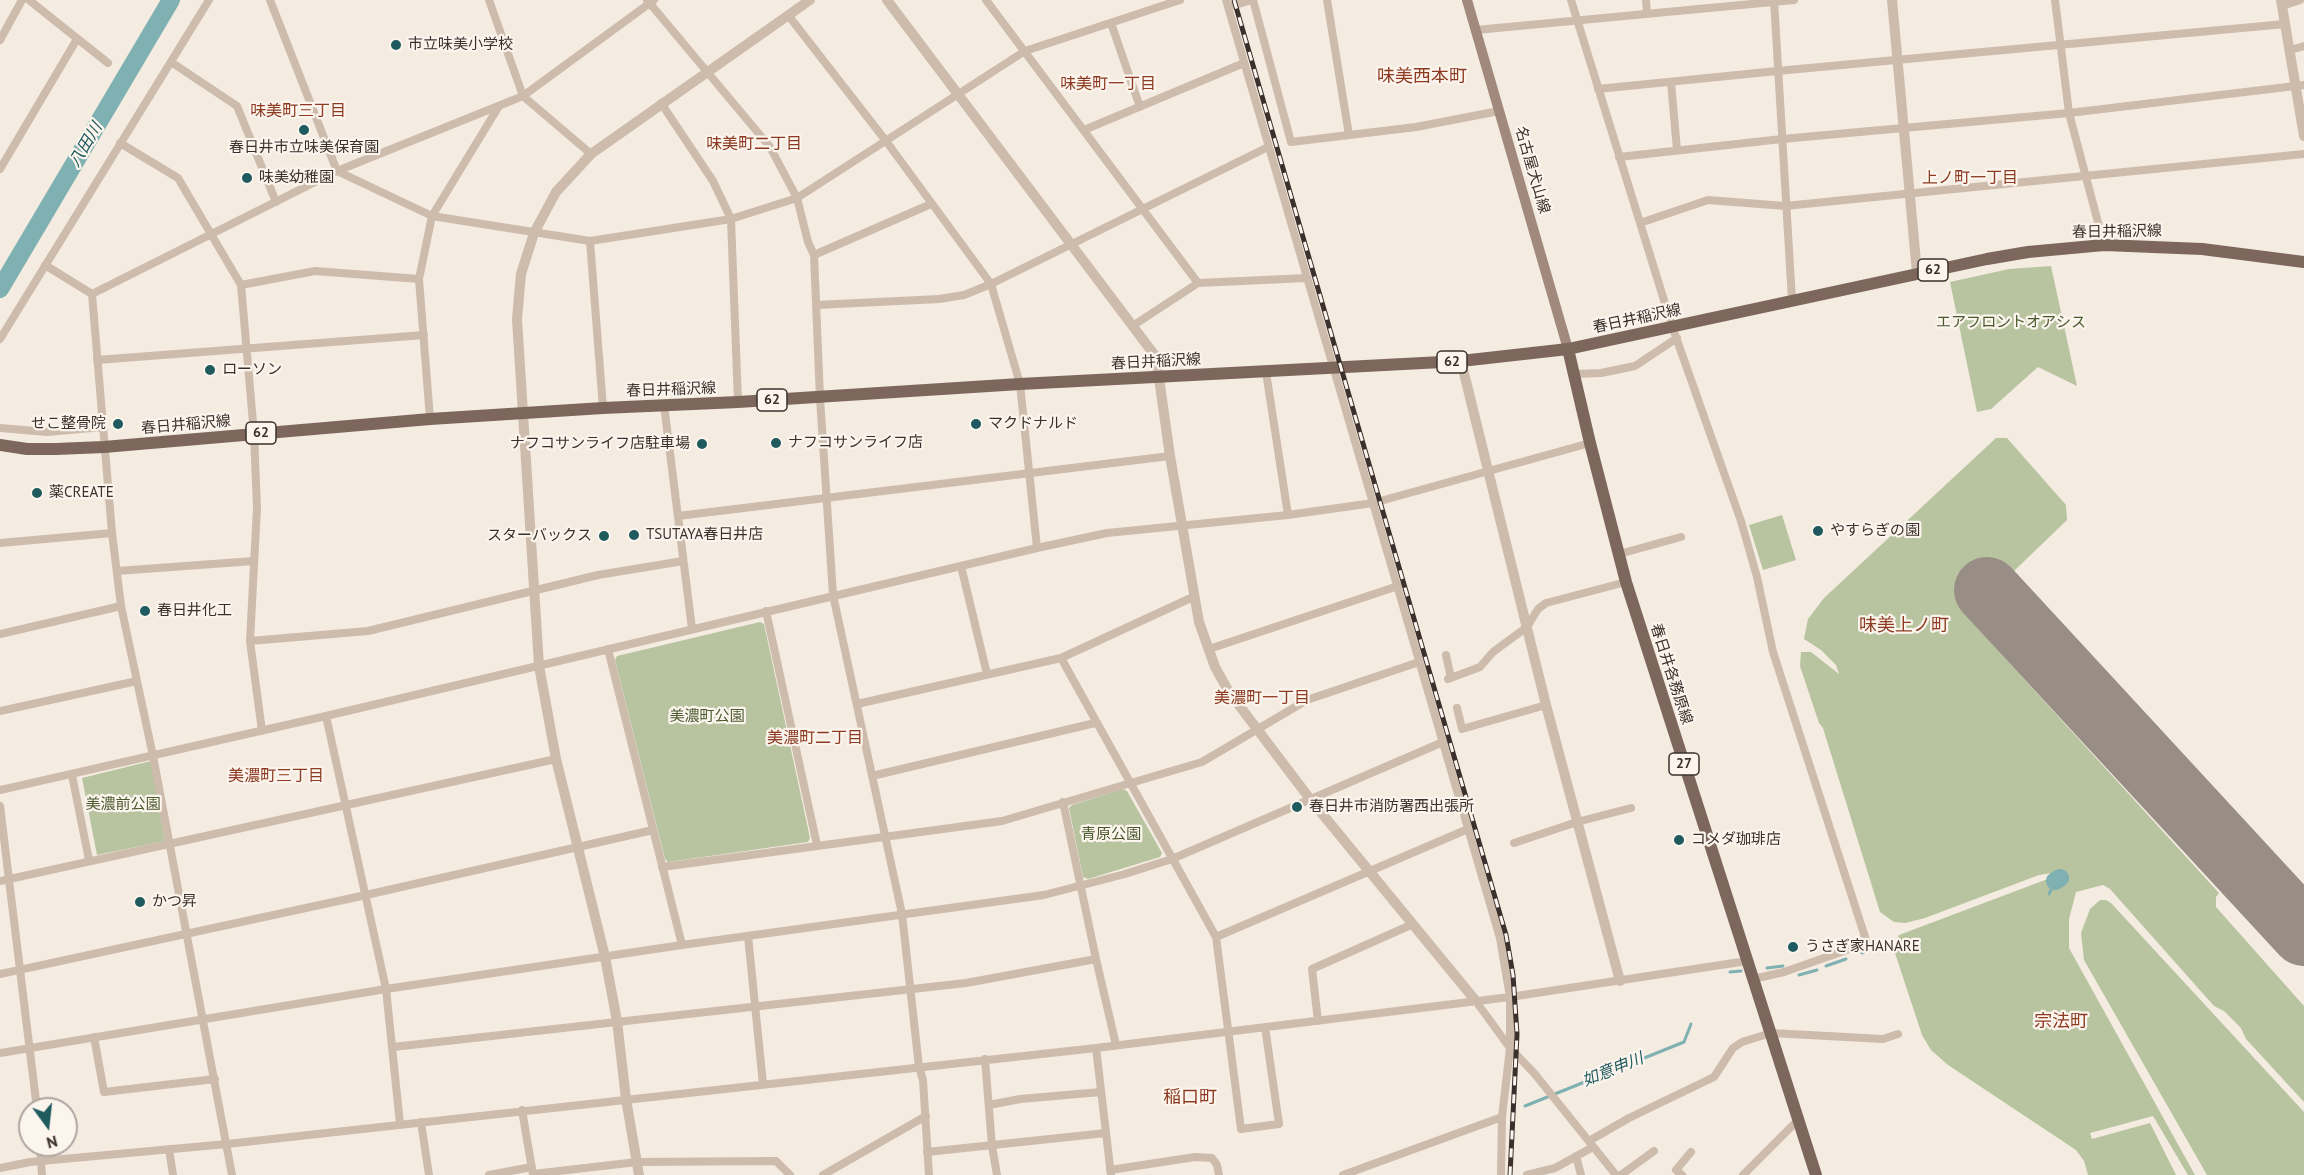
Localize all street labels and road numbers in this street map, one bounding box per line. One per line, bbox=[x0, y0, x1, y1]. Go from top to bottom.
street label: 名古屋犬山線 bbox=[1511, 124, 1553, 216]
street label: 春日井稲沢線 bbox=[2072, 222, 2162, 242]
road number: 62 bbox=[1918, 259, 1948, 281]
street label: 春日井稲沢線 bbox=[1591, 301, 1683, 337]
street label: 春日井稲沢線 bbox=[1111, 351, 1201, 373]
road number: 62 bbox=[1437, 351, 1467, 373]
street label: 春日井稲沢線 bbox=[626, 379, 716, 401]
road number: 62 bbox=[757, 389, 787, 411]
street label: 春日井稲沢線 bbox=[140, 412, 232, 438]
road number: 62 bbox=[246, 422, 276, 444]
street label: 春日井各務原線 bbox=[1646, 621, 1696, 727]
road number: 27 bbox=[1669, 753, 1699, 775]

